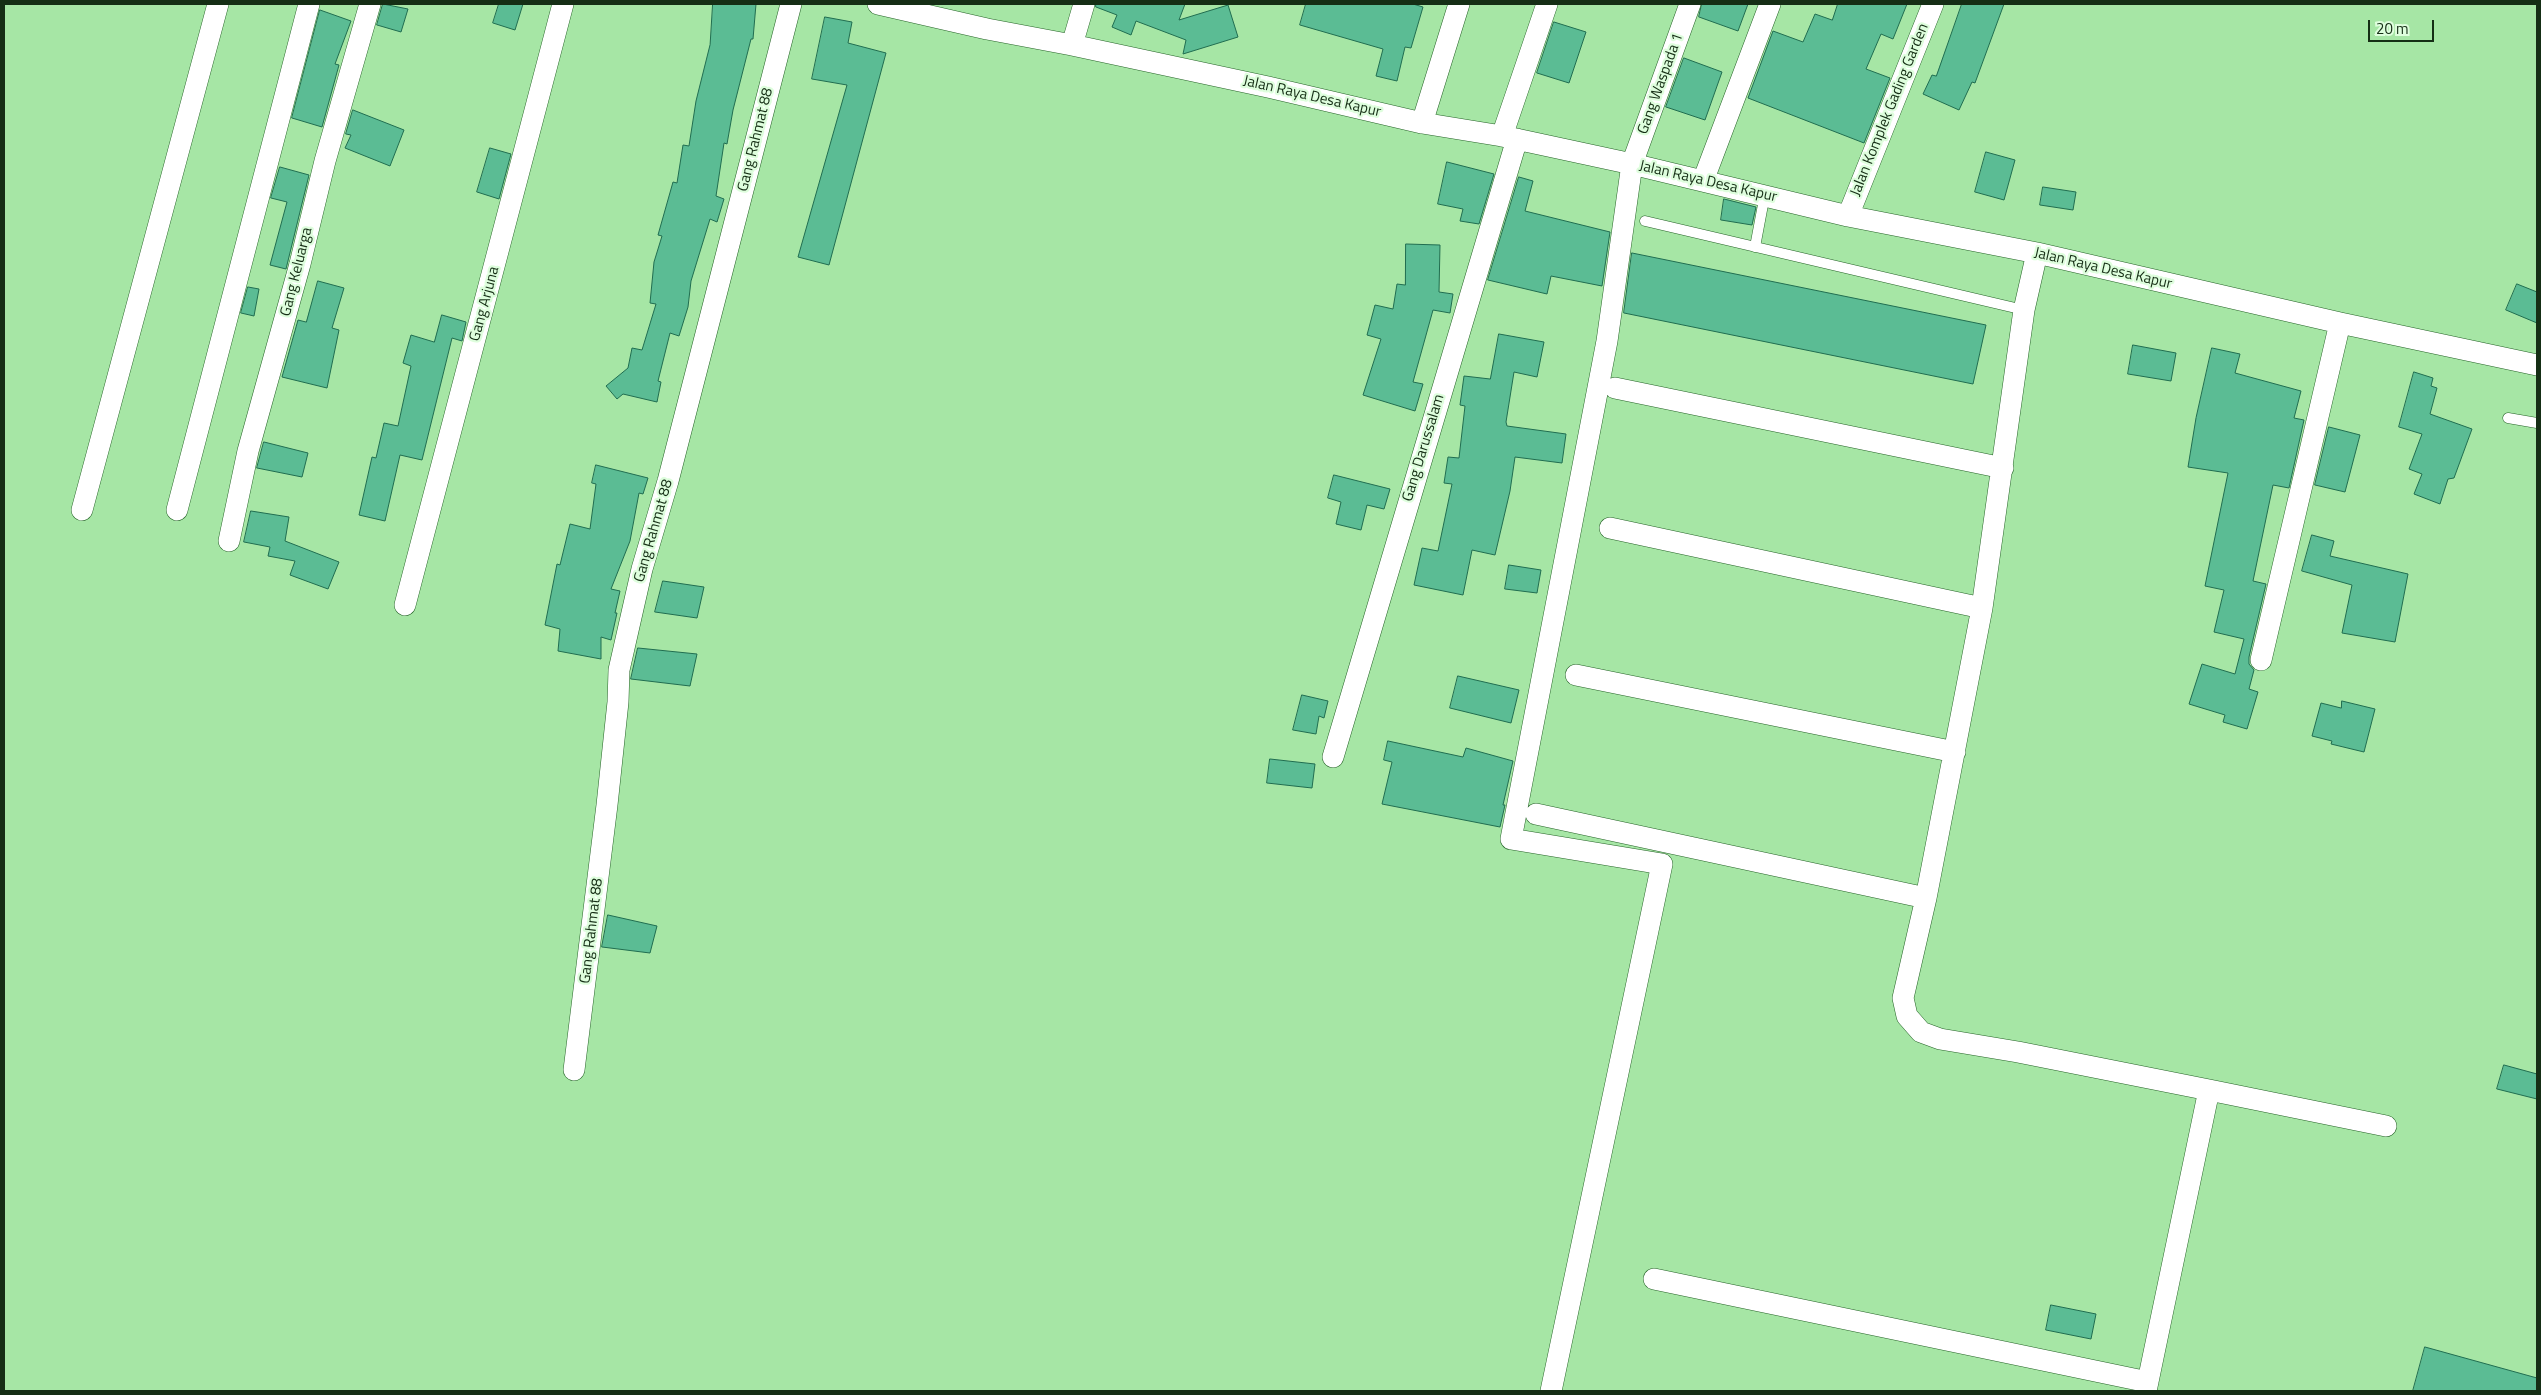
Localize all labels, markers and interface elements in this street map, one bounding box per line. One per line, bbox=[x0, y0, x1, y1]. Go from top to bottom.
scale bar bbox=[2371, 10, 2437, 42]
text: 20 m bbox=[2376, 17, 2409, 40]
street label: Jalan Komplek Gading Garden bbox=[1847, 21, 1933, 199]
street label: Gang Waspada 1 bbox=[1634, 31, 1688, 137]
street label: Jalan Raya Desa Kapur bbox=[1241, 72, 1383, 122]
street label: Gang Rahmat 88 bbox=[734, 86, 778, 194]
street label: Jalan Raya Desa Kapur bbox=[1637, 157, 1779, 207]
street label: Gang Keluarga bbox=[277, 226, 317, 318]
street label: Jalan Raya Desa Kapur bbox=[2032, 244, 2174, 294]
street label: Gang Arjuna bbox=[466, 265, 504, 343]
street label: Gang Darussalam bbox=[1399, 392, 1449, 504]
street label: Gang Rahmat 88 bbox=[631, 478, 677, 584]
street label: Gang Rahmat 88 bbox=[577, 877, 607, 985]

